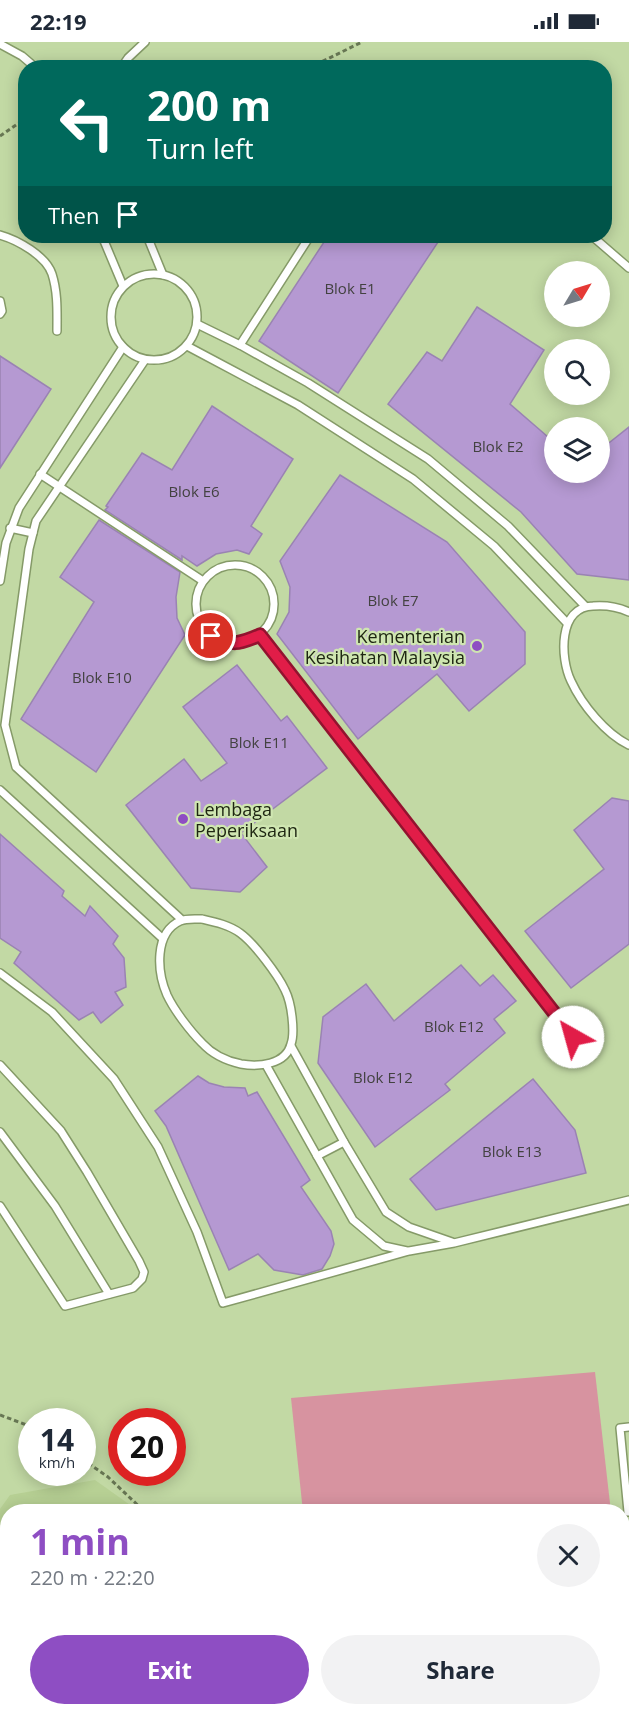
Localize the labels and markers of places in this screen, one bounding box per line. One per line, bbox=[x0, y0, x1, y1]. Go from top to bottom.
pin bbox=[185, 610, 236, 661]
place label: Kementerian Kesihatan Malaysia bbox=[305, 624, 465, 669]
marker: Kementerian Kesihatan Malaysia bbox=[470, 639, 484, 653]
place label: Lembaga Peperiksaan bbox=[195, 797, 298, 842]
marker: Lembaga Peperiksaan bbox=[176, 812, 190, 826]

